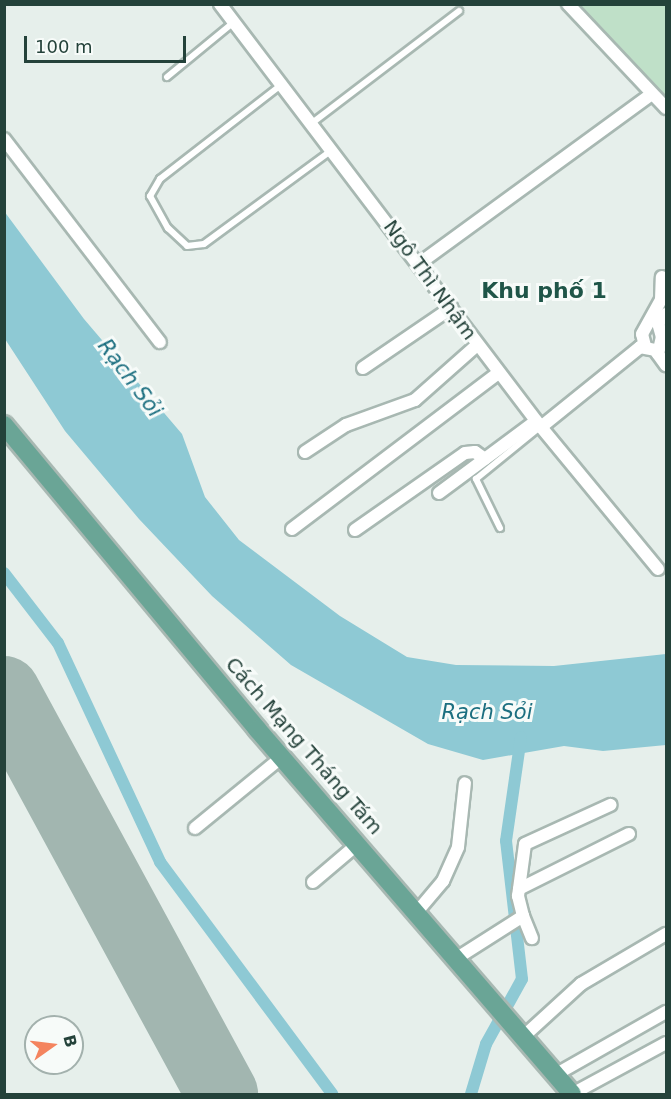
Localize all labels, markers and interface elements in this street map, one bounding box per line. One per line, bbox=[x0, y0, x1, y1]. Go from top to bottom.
scale bar bbox=[27, 24, 189, 62]
text: 100 m bbox=[35, 36, 93, 57]
street label: Ngô Thì Nhậm bbox=[378, 215, 482, 345]
district label: Khu phố 1 bbox=[481, 278, 607, 304]
water label: Rạch Sỏi bbox=[93, 334, 167, 422]
street label: Cách Mạng Tháng Tám bbox=[220, 652, 388, 840]
water label: Rạch Sỏi bbox=[441, 699, 533, 725]
north arrow bbox=[24, 1015, 84, 1075]
text: B bbox=[59, 1033, 81, 1049]

